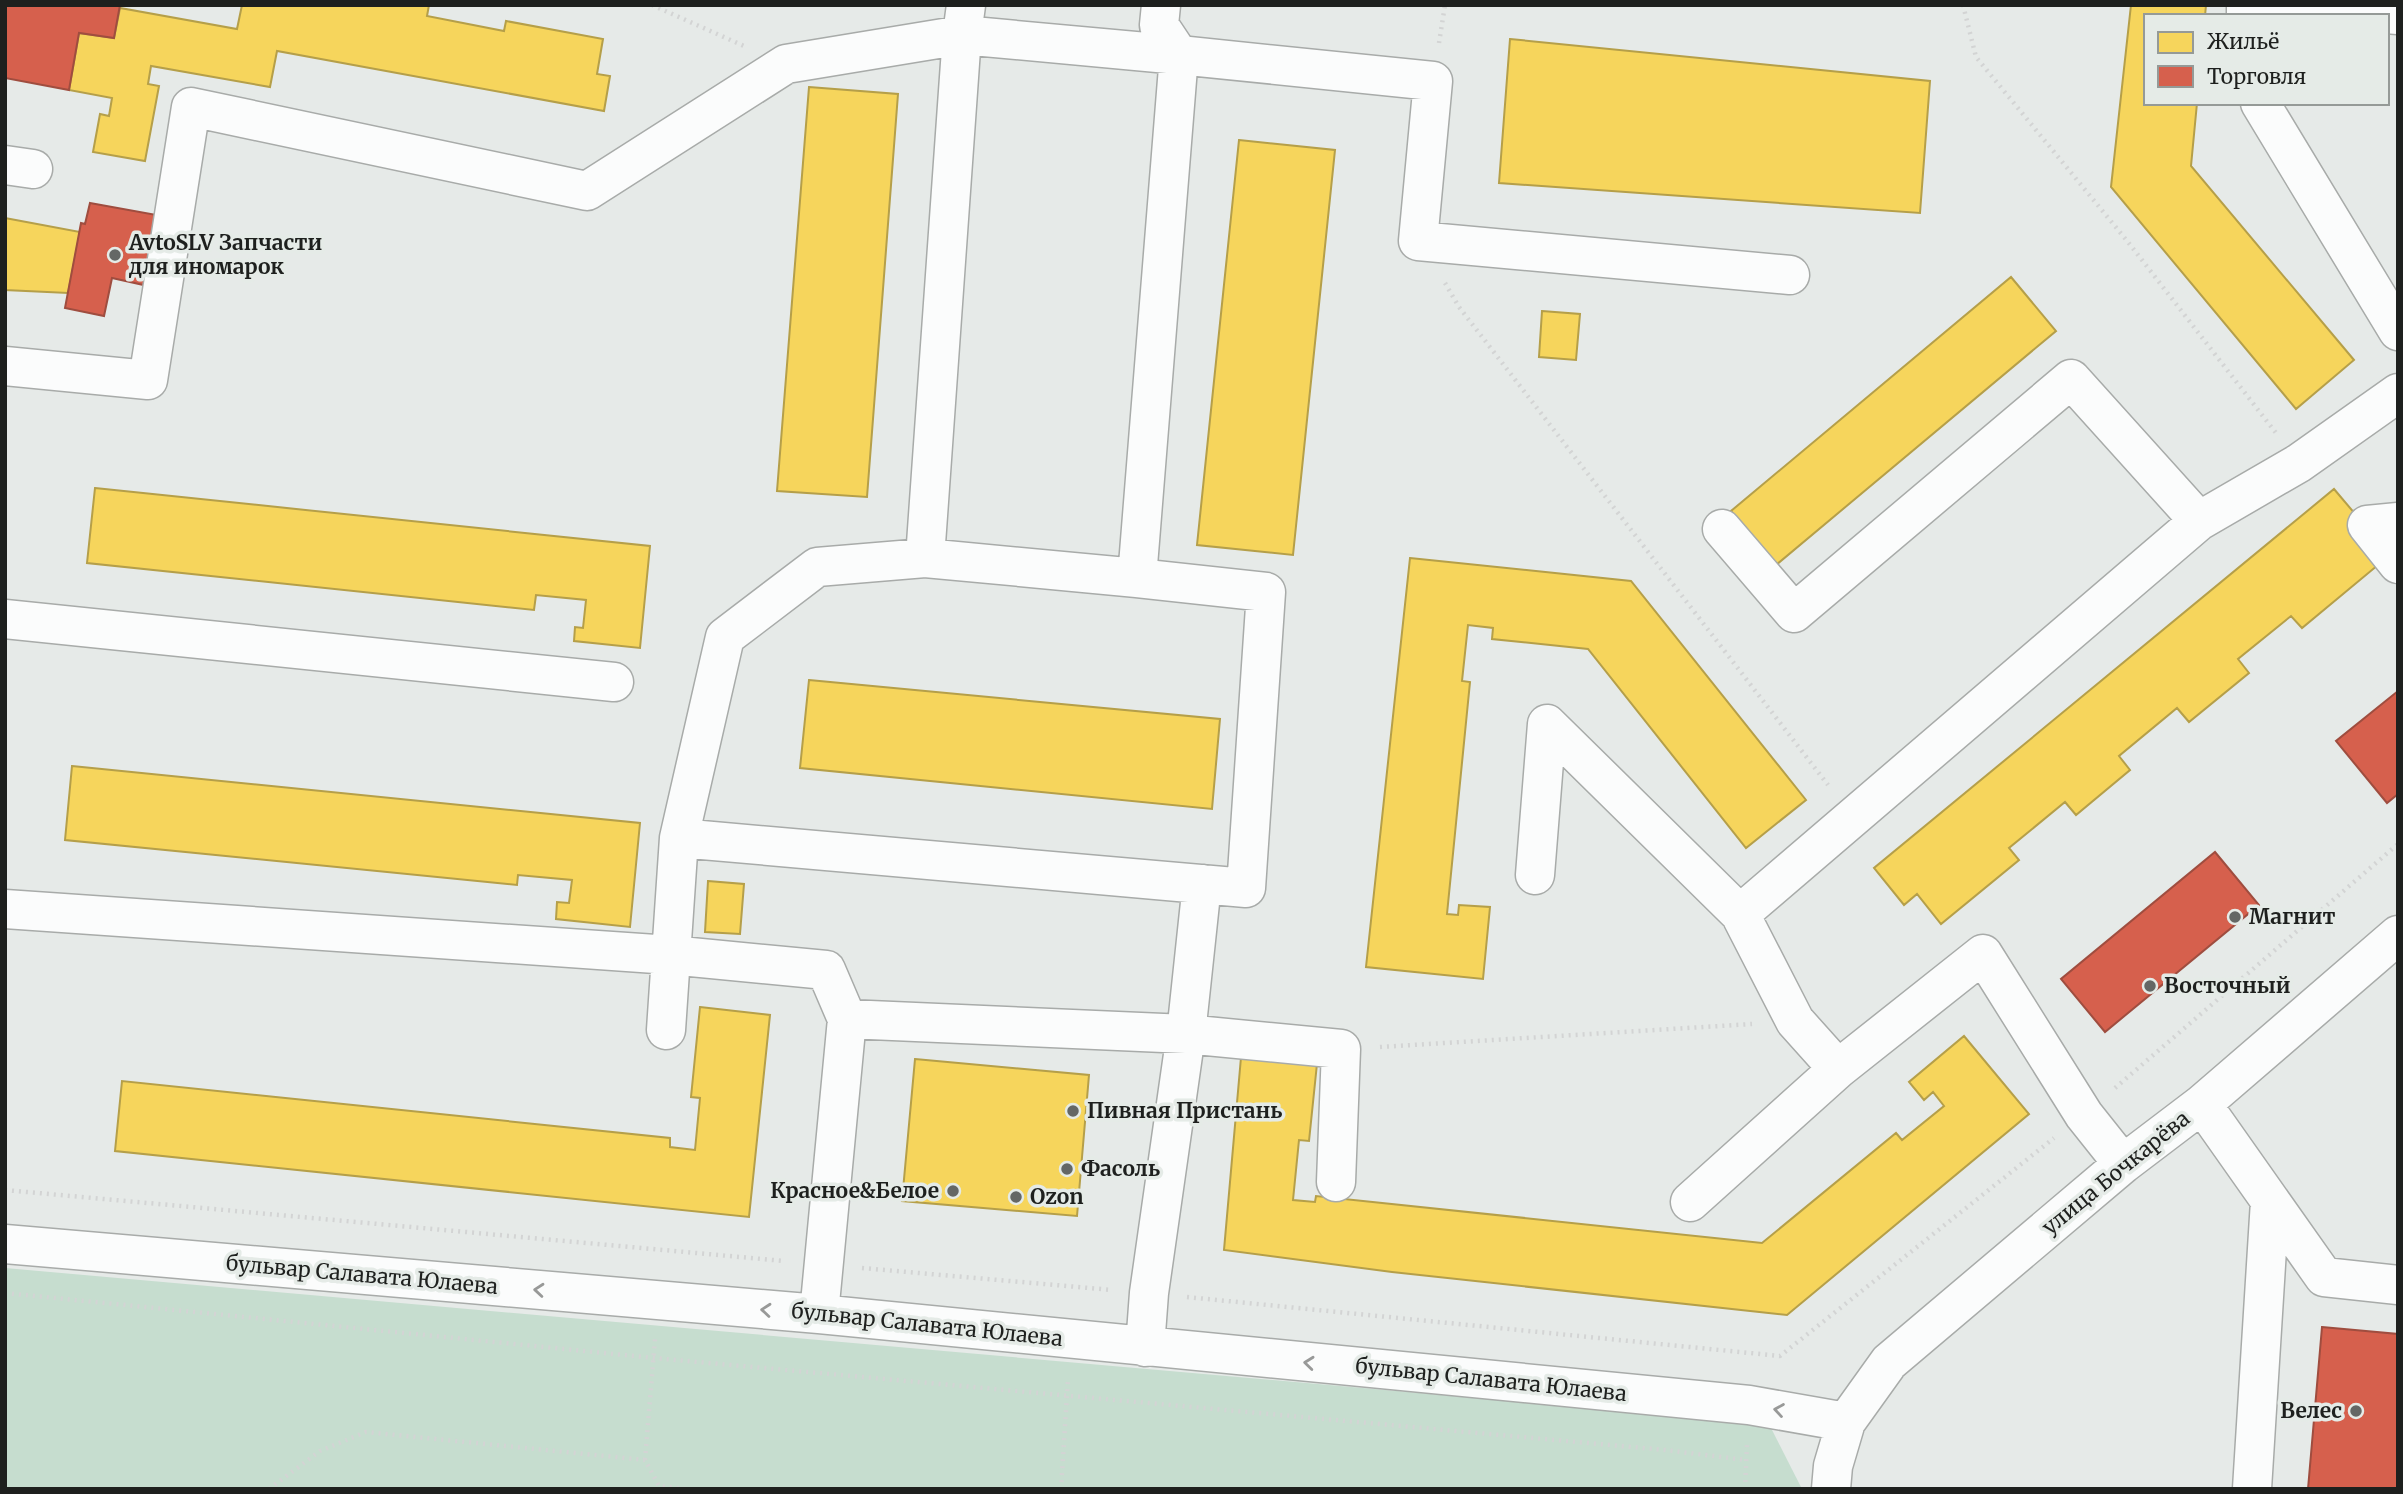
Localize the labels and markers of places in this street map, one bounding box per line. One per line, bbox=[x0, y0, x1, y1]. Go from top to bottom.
place label: AvtoSLV Запчасти для иномарок bbox=[128, 229, 322, 280]
marker: AvtoSLV Запчасти для иномарок bbox=[107, 247, 123, 263]
place label: Магнит bbox=[2249, 903, 2336, 930]
marker: Магнит bbox=[2227, 909, 2243, 925]
place label: Восточный bbox=[2164, 972, 2291, 999]
marker: Восточный bbox=[2142, 978, 2158, 994]
place label: Пивная Пристань bbox=[1087, 1097, 1282, 1124]
marker: Пивная Пристань bbox=[1065, 1103, 1081, 1119]
place label: Фасоль bbox=[1081, 1155, 1160, 1182]
marker: Фасоль bbox=[1059, 1161, 1075, 1177]
place label: Красное&Белое bbox=[770, 1177, 939, 1204]
marker: Красное&Белое bbox=[945, 1183, 961, 1199]
place label: Ozon bbox=[1030, 1183, 1084, 1210]
marker: Ozon bbox=[1008, 1189, 1024, 1205]
place label: Велес bbox=[2280, 1397, 2342, 1424]
marker: Велес bbox=[2348, 1403, 2364, 1419]

